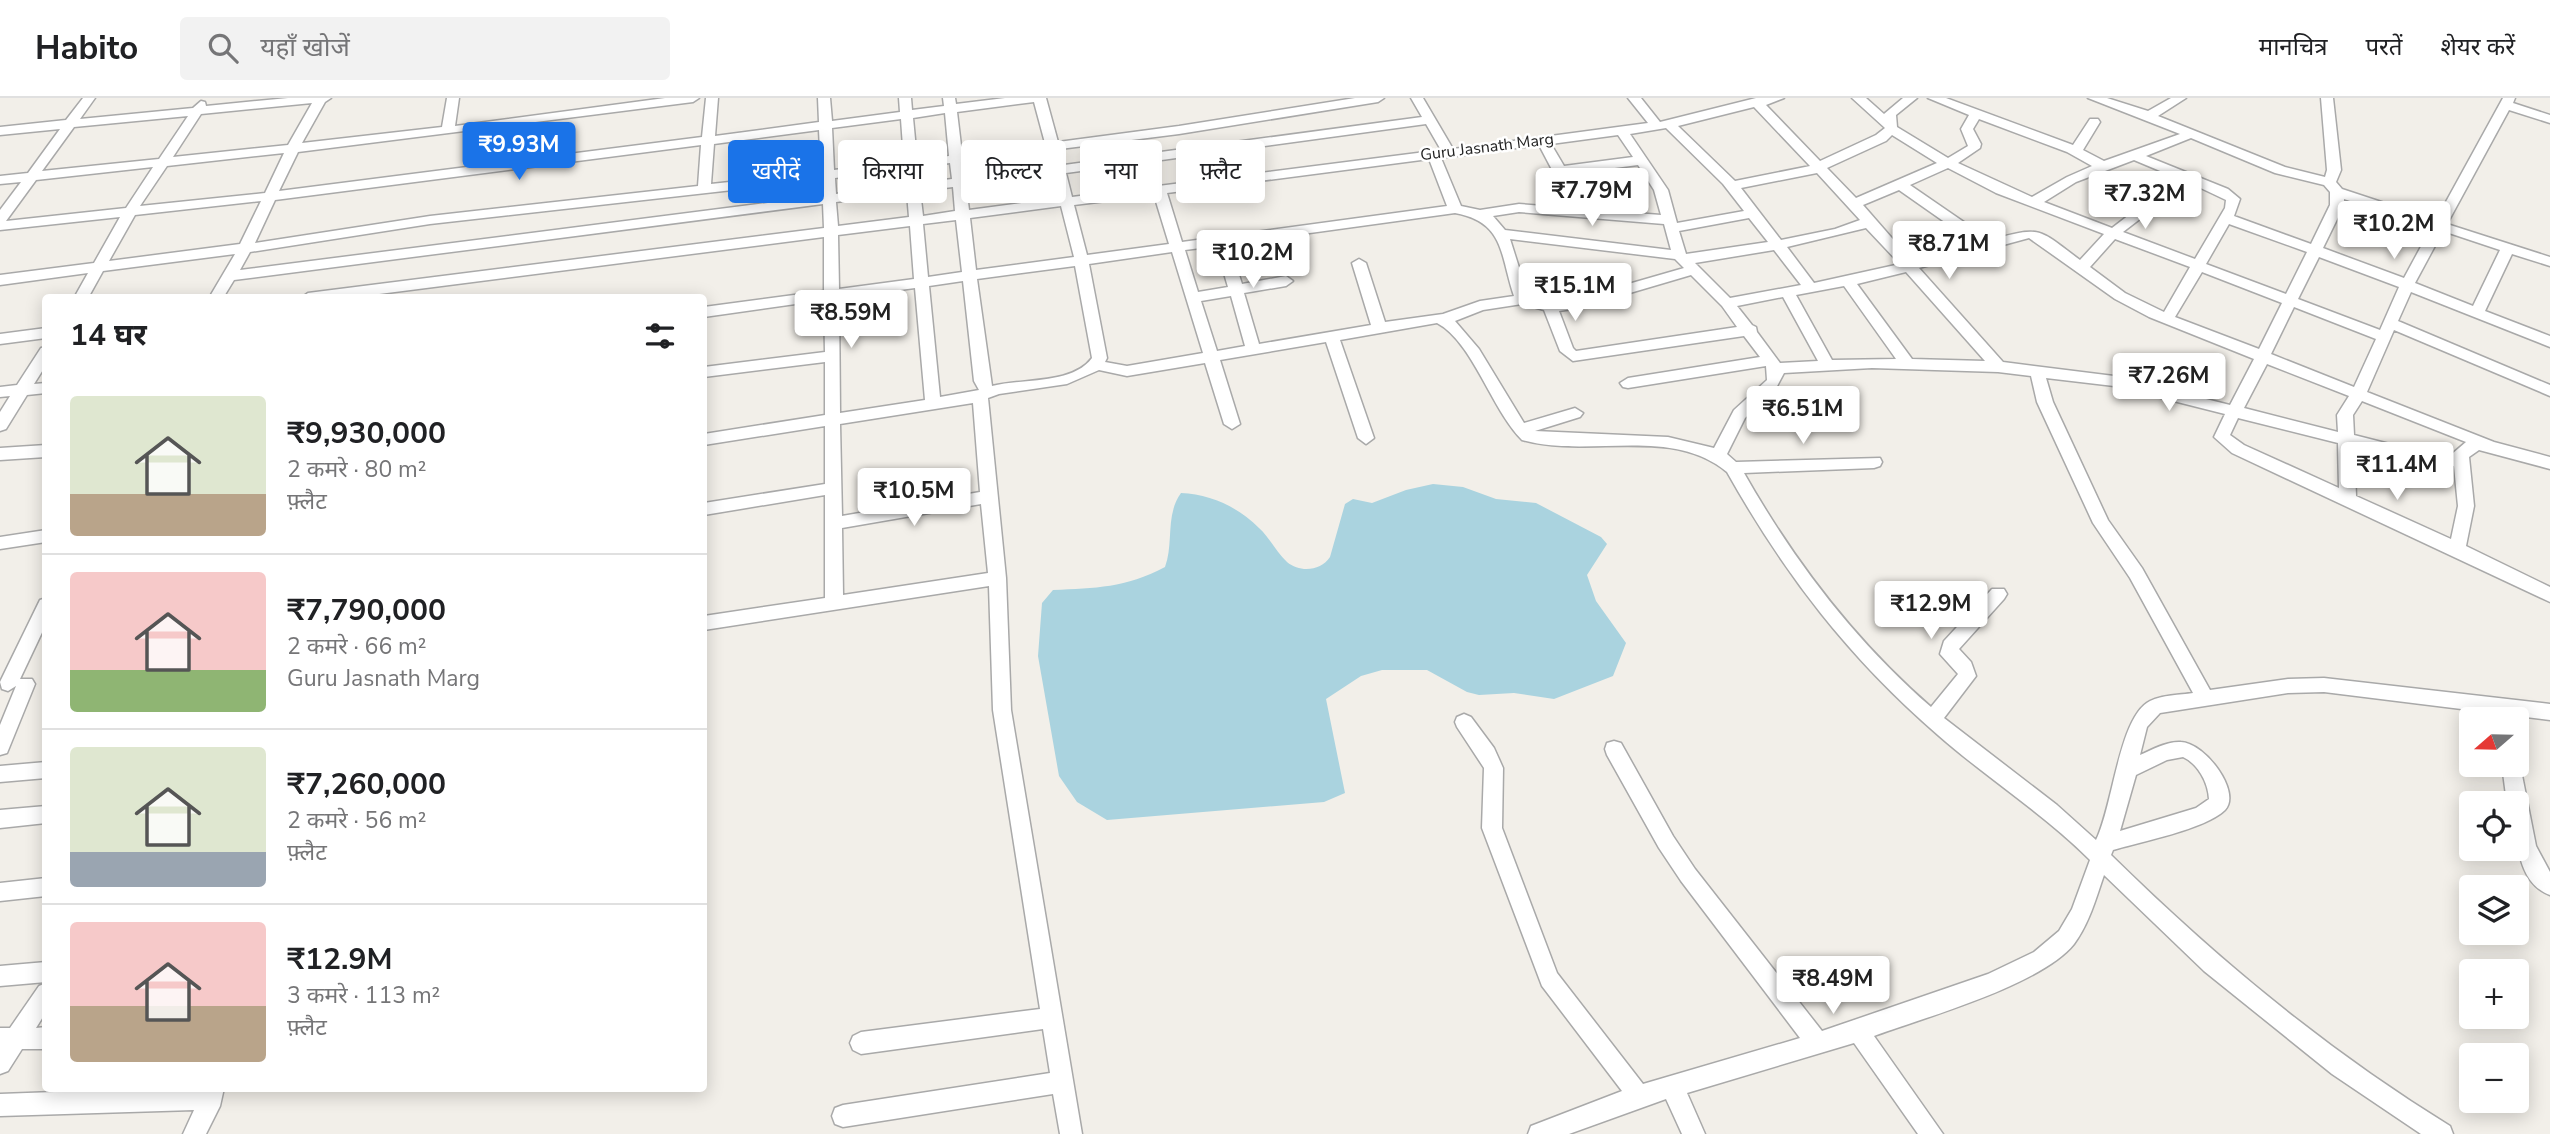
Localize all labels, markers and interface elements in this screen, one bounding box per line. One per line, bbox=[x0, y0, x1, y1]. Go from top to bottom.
search box bbox=[180, 17, 670, 80]
text: Habito bbox=[35, 26, 138, 71]
icon: search bbox=[204, 29, 242, 67]
text: यहाँ खोजें bbox=[260, 30, 350, 65]
text: मानचित्र bbox=[2259, 31, 2327, 63]
text: परतें bbox=[2365, 31, 2403, 63]
text: शेयर करें bbox=[2441, 31, 2515, 63]
pin: ₹9.93M bbox=[462, 122, 576, 182]
street label: Guru Jasnath Marg bbox=[1419, 128, 1555, 166]
text: ₹9.93M bbox=[479, 129, 559, 160]
chip: खरीदें bbox=[728, 140, 824, 203]
chip: किराया bbox=[838, 140, 947, 203]
chip: फ़िल्टर bbox=[961, 140, 1066, 203]
chip: नया bbox=[1080, 140, 1162, 203]
chip: फ़्लैट bbox=[1176, 140, 1265, 203]
pin: ₹7.79M bbox=[1535, 169, 1649, 228]
pin: ₹7.32M bbox=[2088, 172, 2202, 231]
text: ₹7.79M bbox=[1552, 175, 1632, 206]
text: ₹7.32M bbox=[2105, 178, 2185, 209]
pin: ₹10.2M bbox=[2337, 202, 2451, 261]
text: ₹10.2M bbox=[2354, 208, 2434, 239]
pin: ₹8.71M bbox=[1892, 222, 2006, 281]
text: ₹8.71M bbox=[1909, 228, 1989, 259]
pin: ₹10.2M bbox=[1196, 230, 1310, 290]
text: ₹10.2M bbox=[1213, 237, 1293, 268]
pin: ₹15.1M bbox=[1518, 264, 1632, 323]
text: ₹15.1M bbox=[1535, 270, 1615, 301]
pin: ₹8.59M bbox=[794, 290, 908, 350]
text: ₹8.59M bbox=[811, 297, 891, 328]
text: 14 घर bbox=[70, 315, 147, 356]
icon: filters bbox=[641, 317, 679, 355]
pin: ₹7.26M bbox=[2112, 354, 2226, 413]
text: ₹7.26M bbox=[2129, 360, 2209, 391]
pin: ₹6.51M bbox=[1746, 386, 1860, 446]
text: ₹6.51M bbox=[1763, 393, 1843, 424]
text: ₹9,930,000 bbox=[287, 413, 446, 454]
icon: home bbox=[126, 424, 210, 508]
pin: ₹11.4M bbox=[2340, 442, 2454, 502]
text: ₹11.4M bbox=[2357, 449, 2437, 480]
text: 2 कमरे · 80 m² bbox=[287, 454, 427, 485]
pin: ₹10.5M bbox=[857, 468, 971, 528]
text: ₹10.5M bbox=[874, 475, 954, 506]
text: फ़्लैट bbox=[287, 486, 327, 517]
pin: ₹12.9M bbox=[1874, 582, 1988, 641]
text: ₹12.9M bbox=[1891, 588, 1971, 619]
text: ₹7,790,000 bbox=[287, 590, 446, 631]
icon: home bbox=[126, 600, 210, 684]
text: 2 कमरे · 66 m² bbox=[287, 631, 427, 662]
text: Guru Jasnath Marg bbox=[287, 663, 480, 694]
north arrow bbox=[2459, 707, 2529, 777]
map controls bbox=[2459, 707, 2529, 1113]
text: ₹7,260,000 bbox=[287, 764, 446, 805]
icon: home bbox=[126, 775, 210, 859]
button: locate bbox=[2459, 791, 2529, 861]
text: 2 कमरे · 56 m² bbox=[287, 805, 427, 836]
text: फ़्लैट bbox=[287, 837, 327, 868]
button: layers bbox=[2459, 875, 2529, 945]
text: ₹12.9M bbox=[287, 939, 392, 980]
icon: home bbox=[126, 950, 210, 1034]
pin: ₹8.49M bbox=[1776, 956, 1890, 1016]
button: + bbox=[2459, 959, 2529, 1029]
text: ₹8.49M bbox=[1793, 963, 1873, 994]
text: 3 कमरे · 113 m² bbox=[287, 980, 440, 1011]
text: फ़्लैट bbox=[287, 1012, 327, 1043]
button: − bbox=[2459, 1043, 2529, 1113]

